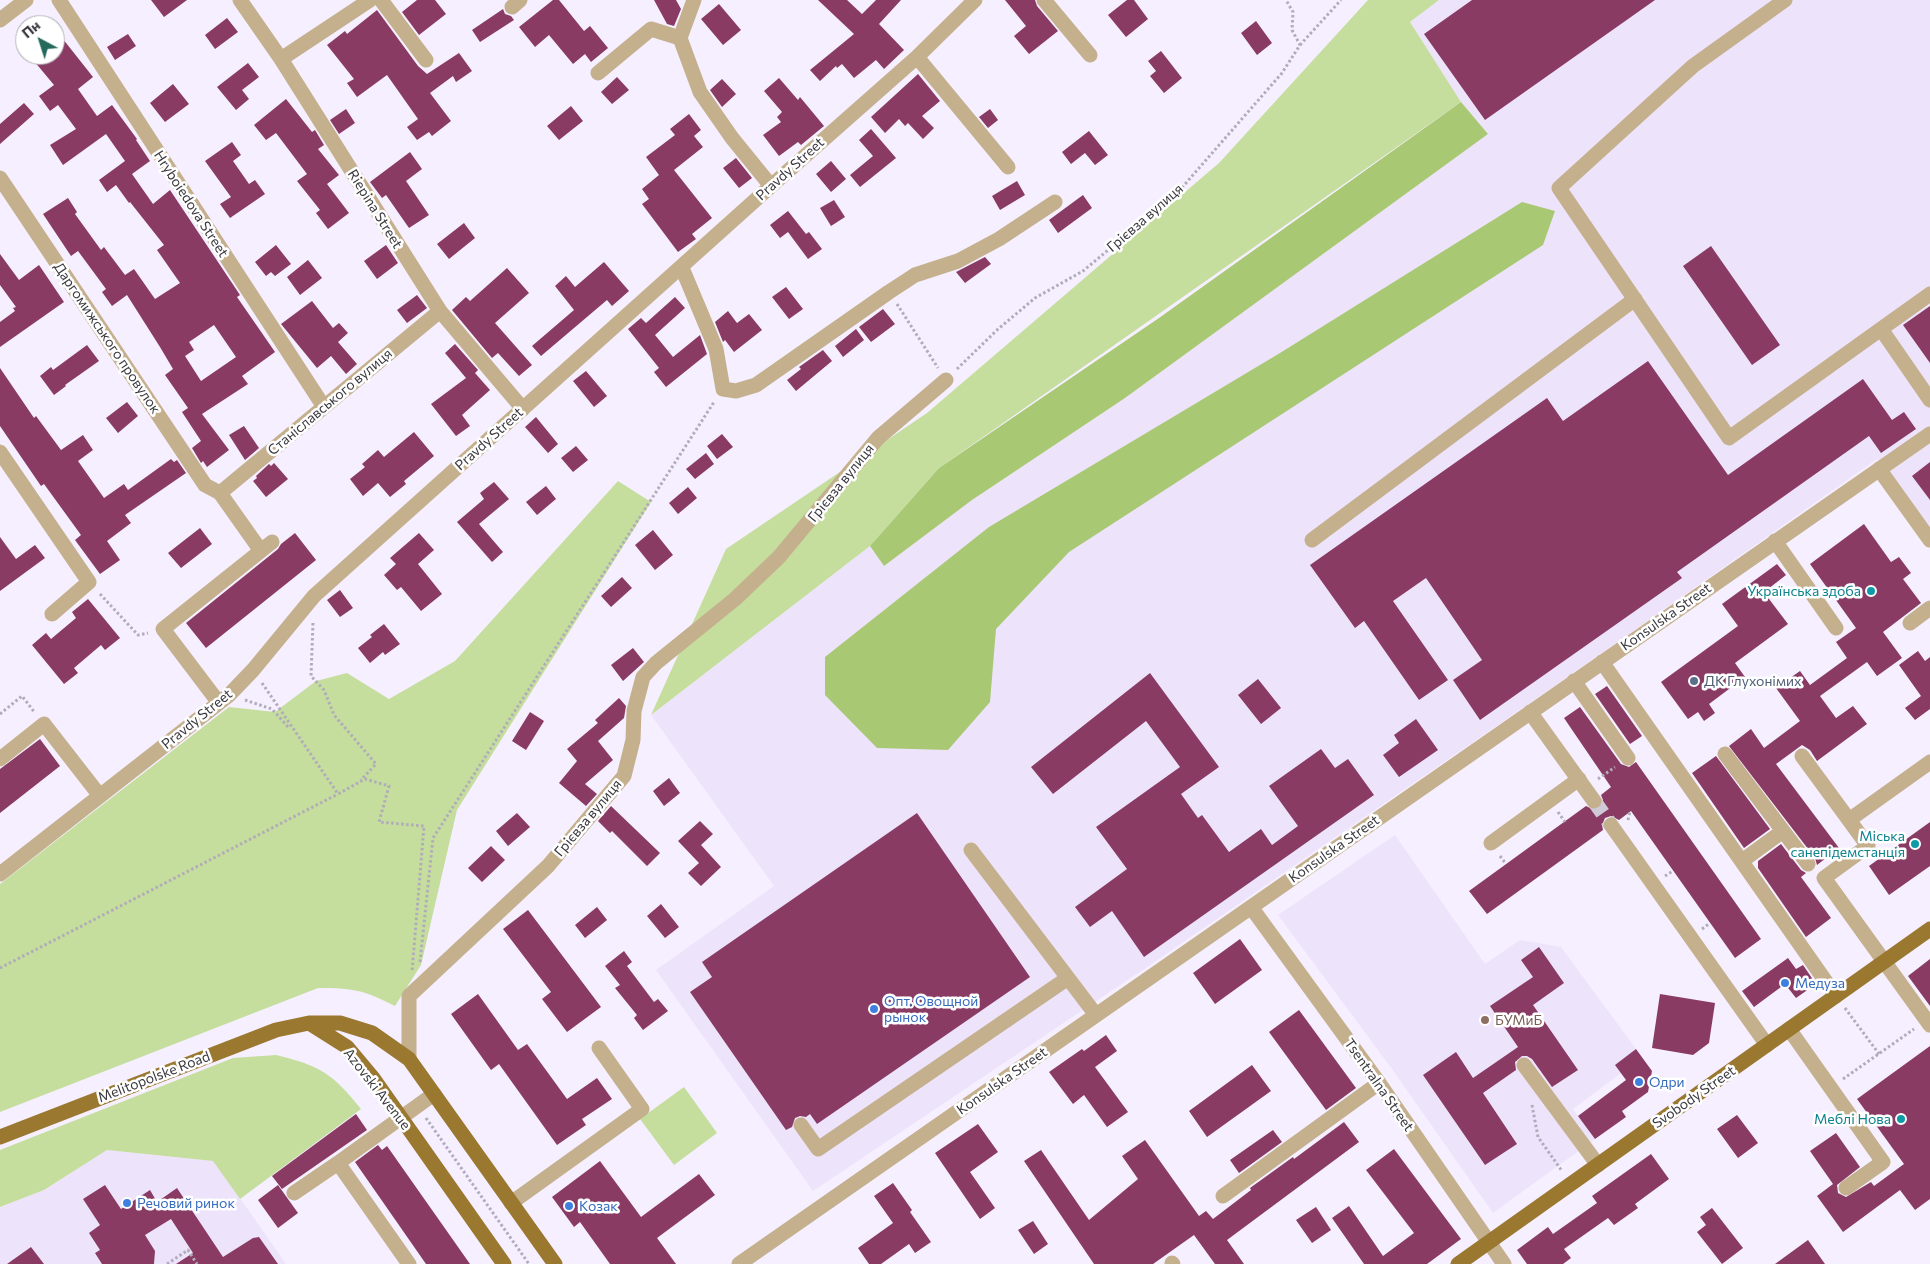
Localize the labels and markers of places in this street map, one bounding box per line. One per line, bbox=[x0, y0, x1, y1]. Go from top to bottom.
place label: Українська здоба bbox=[1747, 583, 1861, 599]
marker: Українська здоба bbox=[1865, 585, 1877, 597]
place label: ДК Глухонімих bbox=[1704, 673, 1801, 689]
marker: ДК Глухонімих bbox=[1688, 675, 1700, 687]
place label: Міська санепідемстанція bbox=[1791, 828, 1905, 860]
marker: Міська санепідемстанція bbox=[1909, 838, 1921, 850]
place label: Медуза bbox=[1795, 975, 1845, 991]
marker: Медуза bbox=[1779, 977, 1791, 989]
place label: Опт. Овощной рынок bbox=[884, 993, 978, 1026]
marker: Опт. Овощной рынок bbox=[868, 1003, 880, 1015]
place label: БУМиБ bbox=[1495, 1012, 1542, 1028]
marker: БУМиБ bbox=[1479, 1014, 1491, 1026]
place label: Одри bbox=[1649, 1074, 1685, 1090]
marker: Одри bbox=[1633, 1076, 1645, 1088]
place label: Меблі Нова bbox=[1814, 1111, 1891, 1127]
marker: Меблі Нова bbox=[1895, 1113, 1907, 1125]
place label: Речовий ринок bbox=[137, 1195, 235, 1211]
marker: Речовий ринок bbox=[121, 1197, 133, 1209]
place label: Козак bbox=[579, 1198, 618, 1214]
marker: Козак bbox=[563, 1200, 575, 1212]

